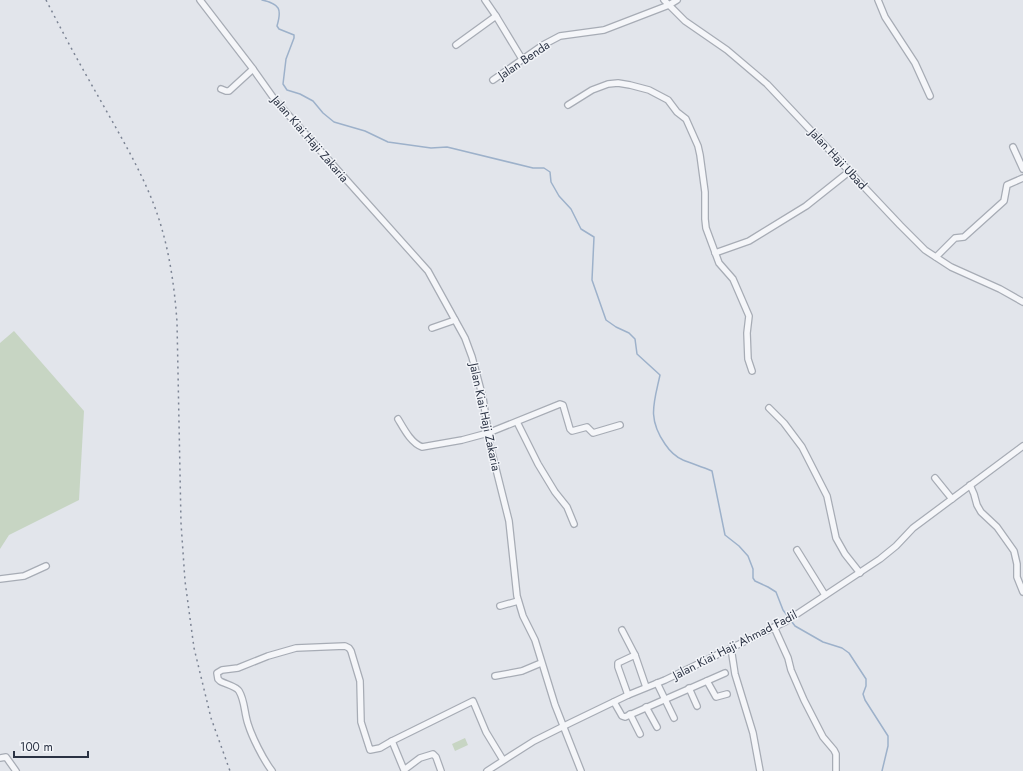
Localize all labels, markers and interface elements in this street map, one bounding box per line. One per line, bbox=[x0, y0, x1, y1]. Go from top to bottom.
street label: Jalan Benda bbox=[493, 36, 554, 85]
street label: Jalan Kiai Haji Zakaria bbox=[266, 90, 353, 187]
street label: Jalan Haji Ubad bbox=[803, 123, 871, 194]
street label: Jalan Kiai Haji Zakaria bbox=[464, 359, 505, 473]
street label: Jalan Kiai Haji Ahmad Fadil bbox=[668, 606, 800, 685]
scale bar bbox=[14, 733, 88, 759]
text: 100 m bbox=[20, 738, 53, 756]

